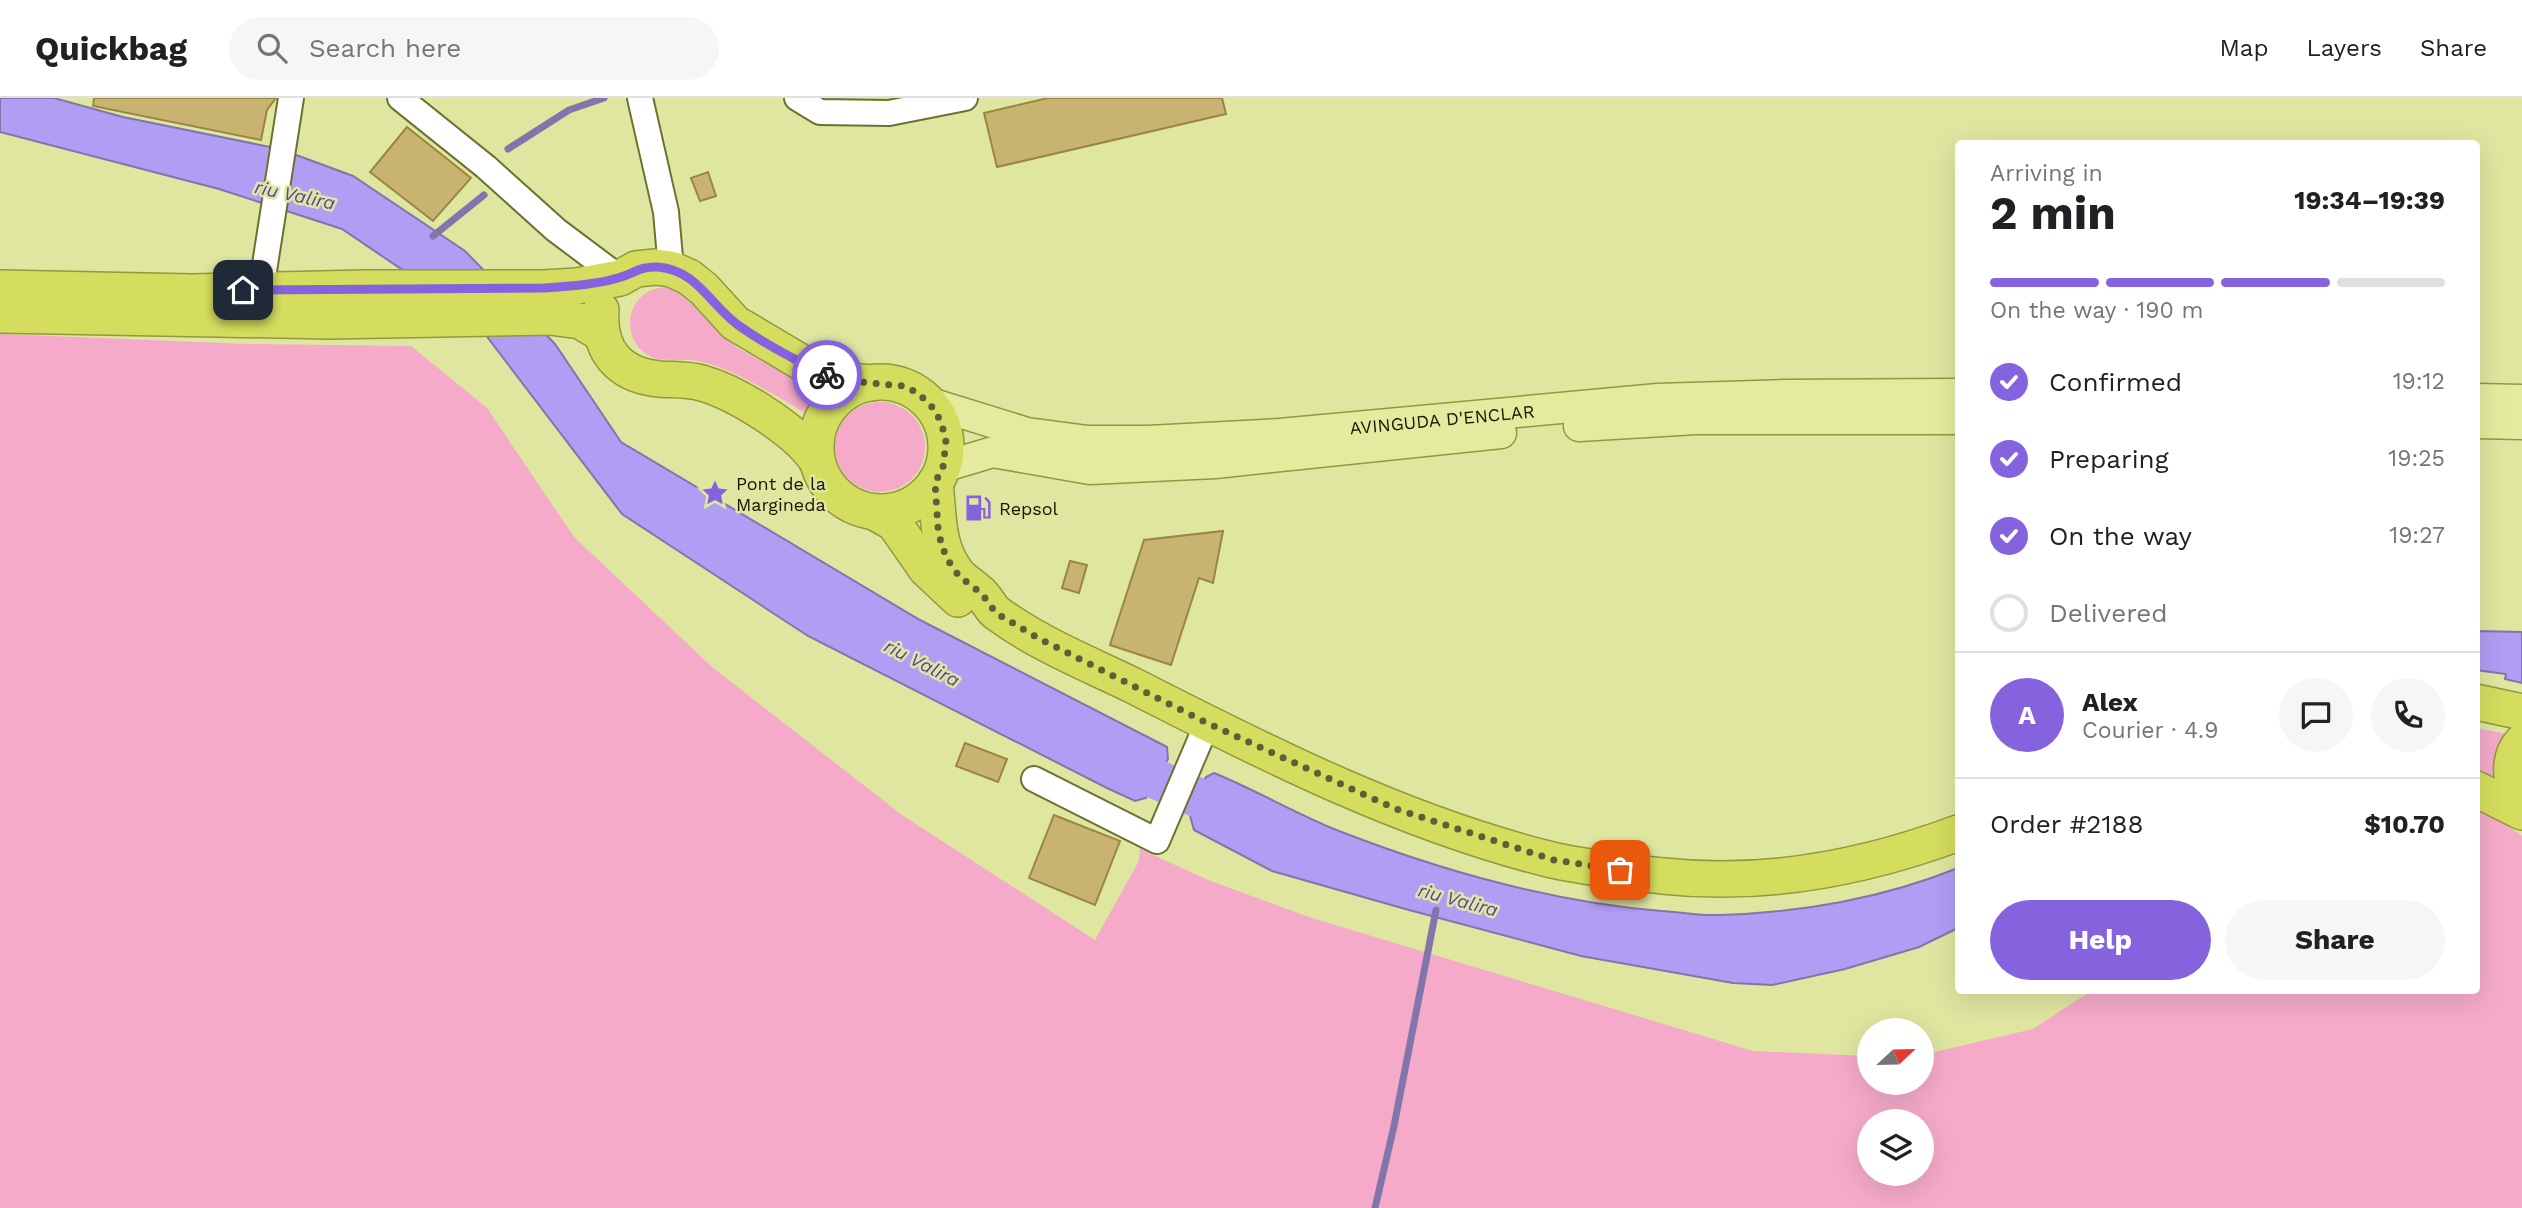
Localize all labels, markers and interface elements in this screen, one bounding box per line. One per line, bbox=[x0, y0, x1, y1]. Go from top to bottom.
search box bbox=[229, 17, 719, 80]
text: Quickbag bbox=[35, 29, 187, 68]
icon: search bbox=[253, 29, 291, 67]
text: Search here bbox=[309, 33, 461, 63]
text: Map bbox=[2220, 34, 2268, 62]
text: Layers bbox=[2306, 34, 2382, 62]
text: Share bbox=[2420, 34, 2487, 62]
text: Arriving in bbox=[1990, 160, 2103, 187]
water label: riu Valira bbox=[253, 175, 338, 215]
text: 19:34–19:39 bbox=[2294, 185, 2445, 215]
text: 2 min bbox=[1990, 186, 2116, 240]
pin bbox=[213, 260, 273, 320]
icon: home bbox=[224, 271, 262, 309]
text: On the way · 190 m bbox=[1990, 297, 2203, 324]
courier bbox=[792, 340, 862, 410]
icon: bike bbox=[808, 356, 846, 394]
icon: check bbox=[1990, 363, 2028, 401]
text: Confirmed bbox=[2049, 367, 2182, 397]
text: 19:12 bbox=[2393, 368, 2445, 395]
street label: AVINGUDA D'ENCLAR bbox=[1349, 400, 1535, 438]
icon: check bbox=[1990, 440, 2028, 478]
text: Preparing bbox=[2049, 444, 2169, 474]
text: 19:25 bbox=[2388, 445, 2445, 472]
place label: Pont de la Margineda bbox=[736, 473, 826, 515]
place icon: Pont de la Margineda bbox=[700, 478, 730, 508]
fuel station icon: Repsol bbox=[963, 493, 993, 523]
place label: Repsol bbox=[999, 498, 1059, 519]
icon: check bbox=[1990, 517, 2028, 555]
text: On the way bbox=[2049, 521, 2192, 551]
text: 19:27 bbox=[2389, 522, 2445, 549]
text: Delivered bbox=[2049, 598, 2168, 628]
water label: riu Valira bbox=[880, 634, 964, 692]
button: chat bbox=[2279, 678, 2353, 752]
button: phone bbox=[2371, 678, 2445, 752]
text: Alex bbox=[2082, 687, 2138, 717]
text: A bbox=[2018, 700, 2036, 730]
text: Courier · 4.9 bbox=[2082, 717, 2218, 744]
text: Order #2188 bbox=[1990, 809, 2144, 839]
text: $10.70 bbox=[2364, 809, 2445, 839]
pin bbox=[1590, 840, 1650, 900]
icon: bag bbox=[1601, 851, 1639, 889]
water label: riu Valira bbox=[1416, 878, 1501, 922]
button: Help bbox=[1990, 900, 2211, 980]
button: Share bbox=[2225, 900, 2445, 980]
north arrow bbox=[1857, 1018, 1934, 1096]
map controls bbox=[1857, 1018, 1934, 1186]
button: layers bbox=[1857, 1109, 1934, 1186]

